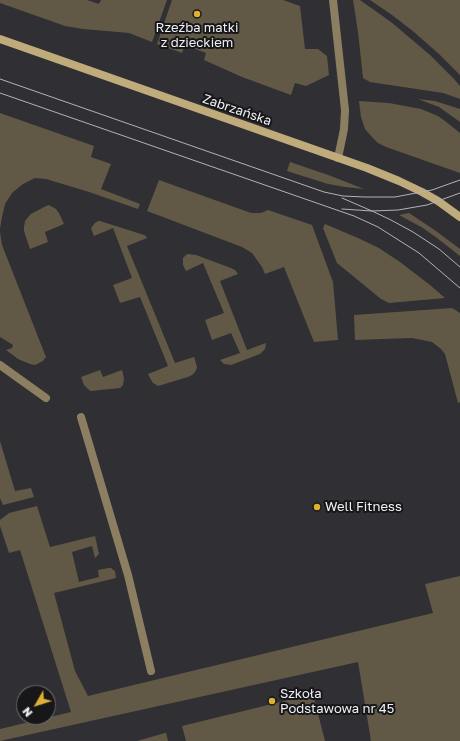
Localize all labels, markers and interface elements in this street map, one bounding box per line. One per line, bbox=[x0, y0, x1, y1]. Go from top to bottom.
marker: Rzeźba matki z dzieckiem bbox=[192, 9, 202, 19]
place label: Rzeźba matki z dzieckiem bbox=[155, 20, 239, 51]
street label: Zabrzańska bbox=[201, 91, 273, 129]
place label: Well Fitness bbox=[325, 499, 402, 515]
marker: Well Fitness bbox=[312, 502, 322, 512]
north arrow bbox=[16, 685, 56, 725]
place label: Szkoła Podstawowa nr 45 bbox=[280, 686, 394, 717]
marker: Szkoła Podstawowa nr 45 bbox=[267, 696, 277, 706]
text: N bbox=[19, 705, 35, 720]

